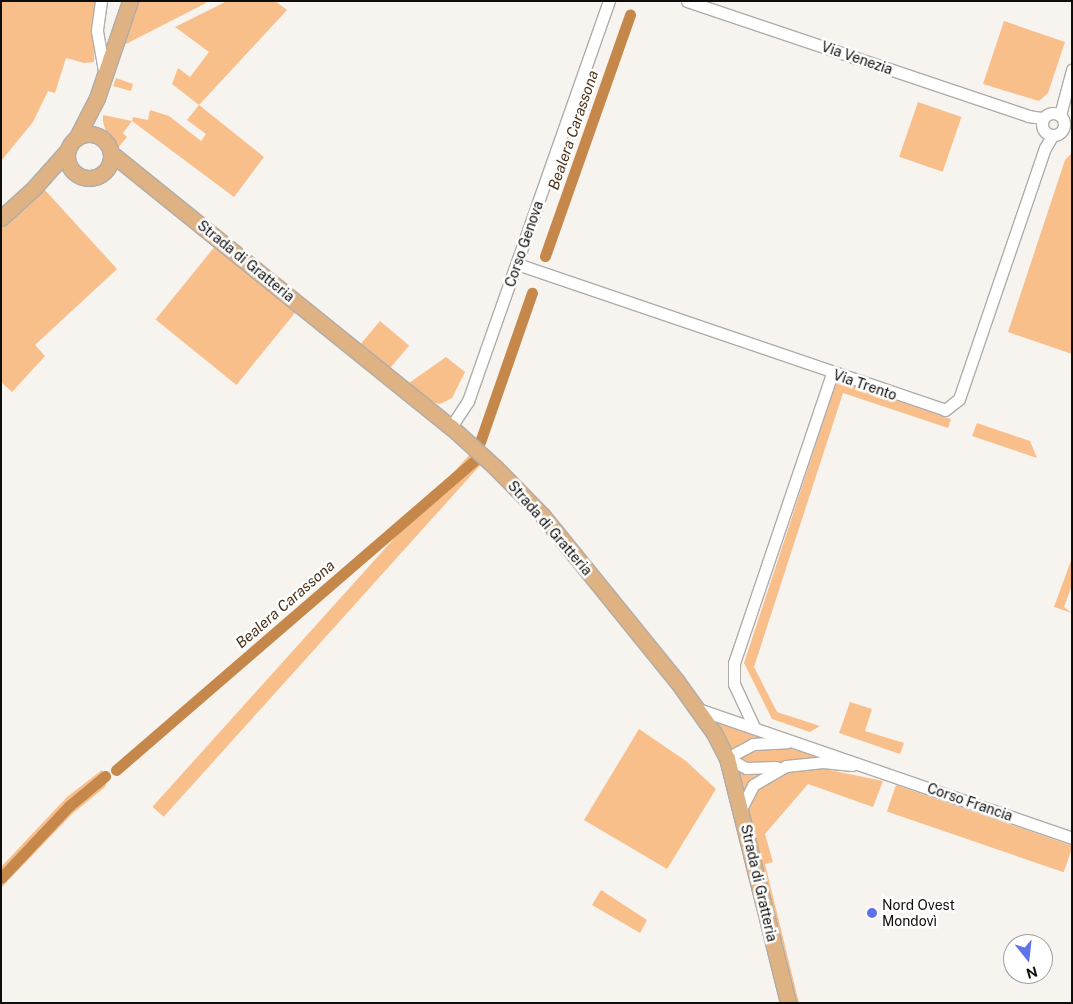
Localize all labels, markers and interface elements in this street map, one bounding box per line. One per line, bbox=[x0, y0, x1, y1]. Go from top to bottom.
street label: Via Venezia bbox=[819, 38, 895, 78]
water label: Bealera Carassona bbox=[544, 68, 602, 192]
street label: Corso Genova bbox=[501, 199, 547, 289]
street label: Strada di Gratteria bbox=[194, 217, 298, 305]
street label: Via Trento bbox=[831, 366, 899, 404]
street label: Strada di Gratteria bbox=[504, 477, 596, 579]
water label: Bealera Carassona bbox=[232, 556, 338, 652]
street label: Corso Francia bbox=[925, 779, 1015, 825]
street label: Strada di Gratteria bbox=[737, 823, 781, 943]
place label: Nord Ovest Mondovì bbox=[882, 897, 955, 930]
marker: Nord Ovest Mondovì bbox=[866, 907, 878, 919]
north arrow bbox=[1003, 934, 1053, 984]
text: N bbox=[1024, 963, 1039, 982]

